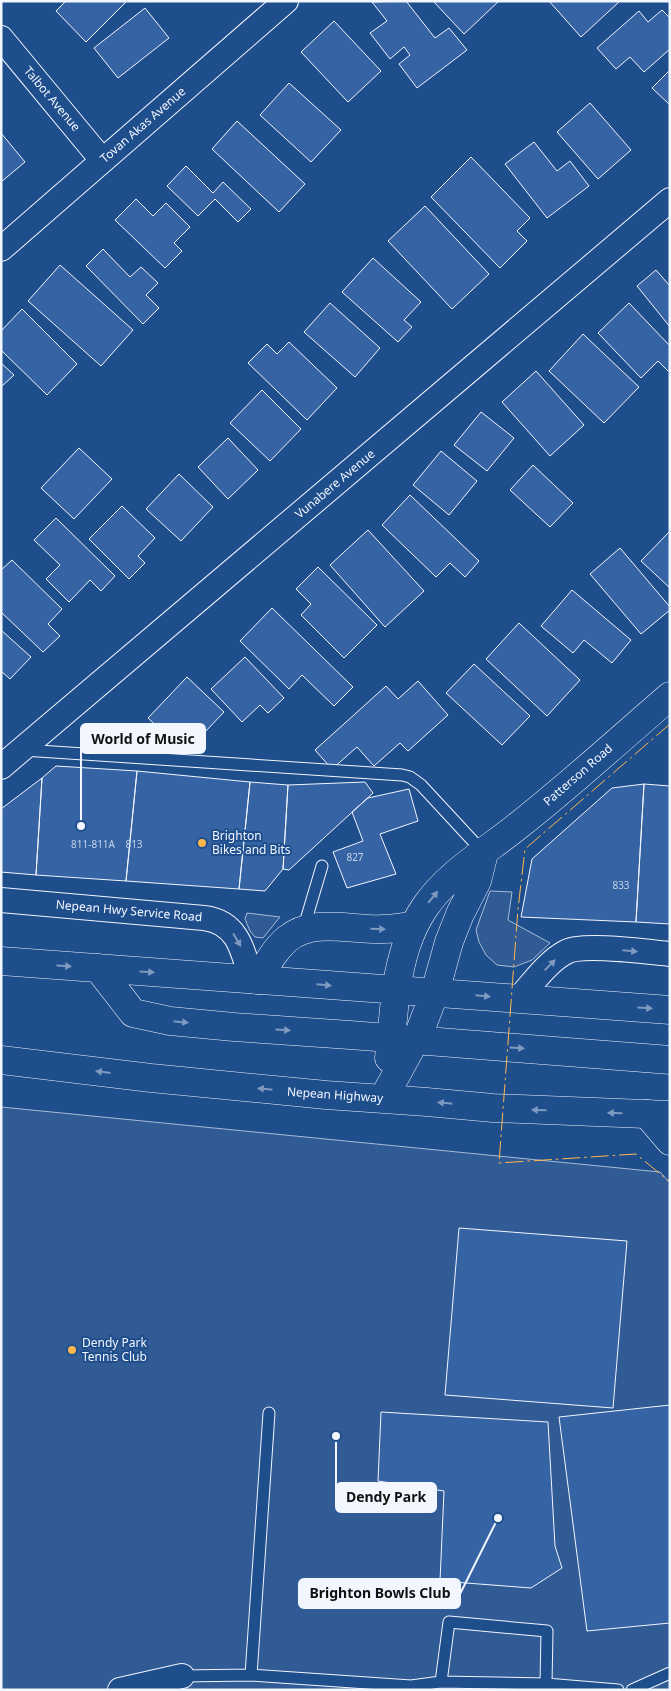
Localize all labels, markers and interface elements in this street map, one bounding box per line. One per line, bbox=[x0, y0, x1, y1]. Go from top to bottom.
street label: Talbot Avenue bbox=[20, 63, 85, 135]
street label: Tovan Akas Avenue bbox=[96, 83, 189, 166]
street label: Vunabere Avenue bbox=[291, 445, 378, 522]
callout: World of Music bbox=[81, 724, 205, 753]
text: World of Music bbox=[91, 729, 195, 748]
street label: Patterson Road bbox=[539, 740, 616, 809]
place label: Brighton Bikes and Bits bbox=[212, 827, 291, 858]
house number: 811-811A bbox=[71, 837, 116, 851]
house number: 813 bbox=[125, 837, 143, 851]
marker: Brighton Bikes and Bits bbox=[196, 837, 208, 849]
house number: 827 bbox=[346, 850, 364, 864]
house number: 833 bbox=[612, 878, 630, 892]
one-way arrow bbox=[427, 891, 438, 903]
street label: Nepean Hwy Service Road bbox=[55, 896, 203, 925]
one-way arrow bbox=[370, 925, 386, 933]
one-way arrow bbox=[232, 933, 241, 946]
one-way arrow bbox=[622, 947, 638, 955]
one-way arrow bbox=[544, 959, 556, 971]
one-way arrow bbox=[56, 963, 72, 971]
one-way arrow bbox=[139, 968, 155, 976]
one-way arrow bbox=[316, 981, 332, 989]
one-way arrow bbox=[476, 992, 492, 1000]
one-way arrow bbox=[638, 1004, 654, 1012]
one-way arrow bbox=[173, 1018, 189, 1026]
one-way arrow bbox=[275, 1027, 291, 1035]
one-way arrow bbox=[509, 1044, 525, 1052]
one-way arrow bbox=[95, 1068, 111, 1076]
street label: Nepean Highway bbox=[286, 1083, 385, 1106]
one-way arrow bbox=[257, 1085, 273, 1093]
one-way arrow bbox=[436, 1099, 452, 1107]
one-way arrow bbox=[530, 1106, 546, 1114]
one-way arrow bbox=[607, 1108, 623, 1116]
place label: Dendy Park Tennis Club bbox=[82, 1334, 148, 1365]
marker: Dendy Park Tennis Club bbox=[66, 1344, 78, 1356]
callout: Dendy Park bbox=[336, 1483, 436, 1512]
text: Dendy Park bbox=[346, 1487, 426, 1506]
callout: Brighton Bowls Club bbox=[299, 1579, 460, 1608]
text: Brighton Bowls Club bbox=[310, 1583, 451, 1602]

